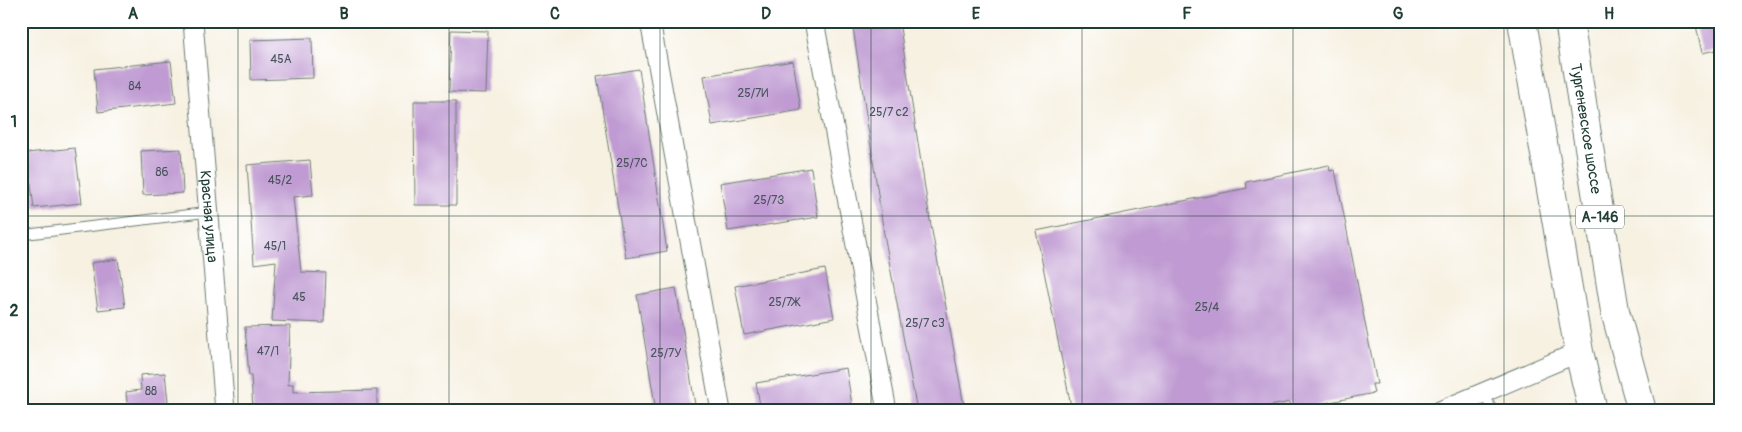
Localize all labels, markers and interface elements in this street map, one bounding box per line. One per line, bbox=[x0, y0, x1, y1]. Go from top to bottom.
text: A bbox=[128, 4, 139, 24]
text: B bbox=[339, 4, 349, 24]
text: C bbox=[550, 4, 560, 24]
text: D bbox=[761, 4, 771, 24]
text: E bbox=[972, 4, 981, 24]
text: F bbox=[1182, 4, 1192, 24]
text: G bbox=[1393, 4, 1404, 24]
text: H bbox=[1604, 4, 1614, 24]
house number: 45А bbox=[270, 52, 292, 67]
street label: Тургеневское шоссе bbox=[1566, 62, 1606, 196]
house number: 84 bbox=[128, 79, 142, 94]
house number: 25/7И bbox=[737, 86, 769, 101]
house number: 25/7 с2 bbox=[869, 105, 909, 120]
text: 1 bbox=[11, 112, 17, 132]
house number: 25/7С bbox=[616, 156, 648, 171]
house number: 86 bbox=[155, 165, 169, 180]
street label: Красная улица bbox=[196, 169, 222, 263]
house number: 45/2 bbox=[268, 173, 293, 188]
house number: 25/7З bbox=[753, 193, 785, 208]
road number: А-146 bbox=[1576, 206, 1624, 228]
house number: 45/1 bbox=[264, 239, 286, 254]
house number: 45 bbox=[292, 290, 306, 305]
house number: 25/7Ж bbox=[768, 295, 801, 310]
house number: 25/4 bbox=[1195, 300, 1219, 315]
text: 2 bbox=[10, 301, 19, 321]
house number: 25/7 с3 bbox=[905, 316, 945, 331]
house number: 47/1 bbox=[257, 344, 279, 359]
house number: 25/7У bbox=[650, 346, 682, 361]
house number: 88 bbox=[145, 384, 157, 399]

